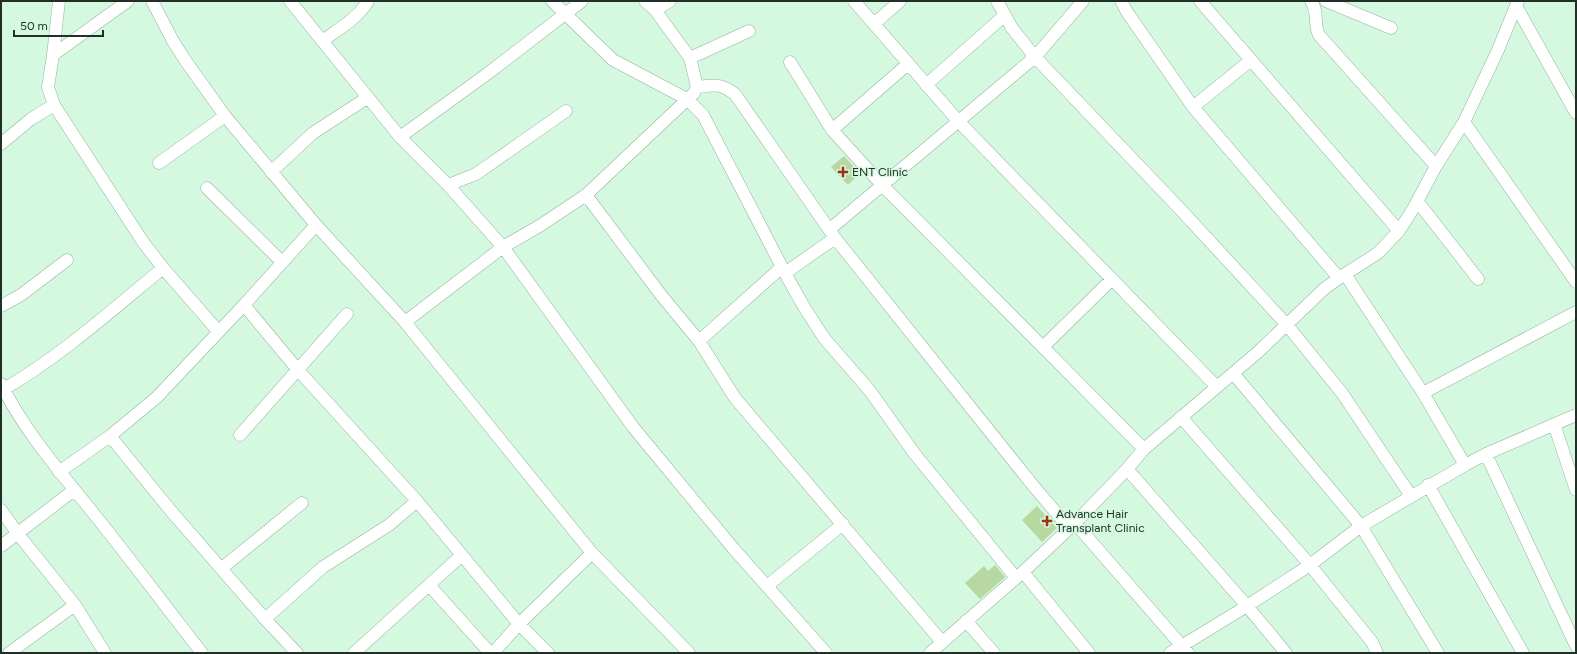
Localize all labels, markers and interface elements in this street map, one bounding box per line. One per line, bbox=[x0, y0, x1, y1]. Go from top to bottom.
scale bar bbox=[14, 12, 103, 38]
text: 50 m bbox=[20, 19, 48, 33]
place label: ENT Clinic bbox=[852, 165, 909, 179]
marker: ENT Clinic bbox=[837, 166, 849, 178]
place label: Advance Hair Transplant Clinic bbox=[1056, 507, 1145, 535]
marker: Advance Hair Transplant Clinic bbox=[1041, 515, 1053, 527]

